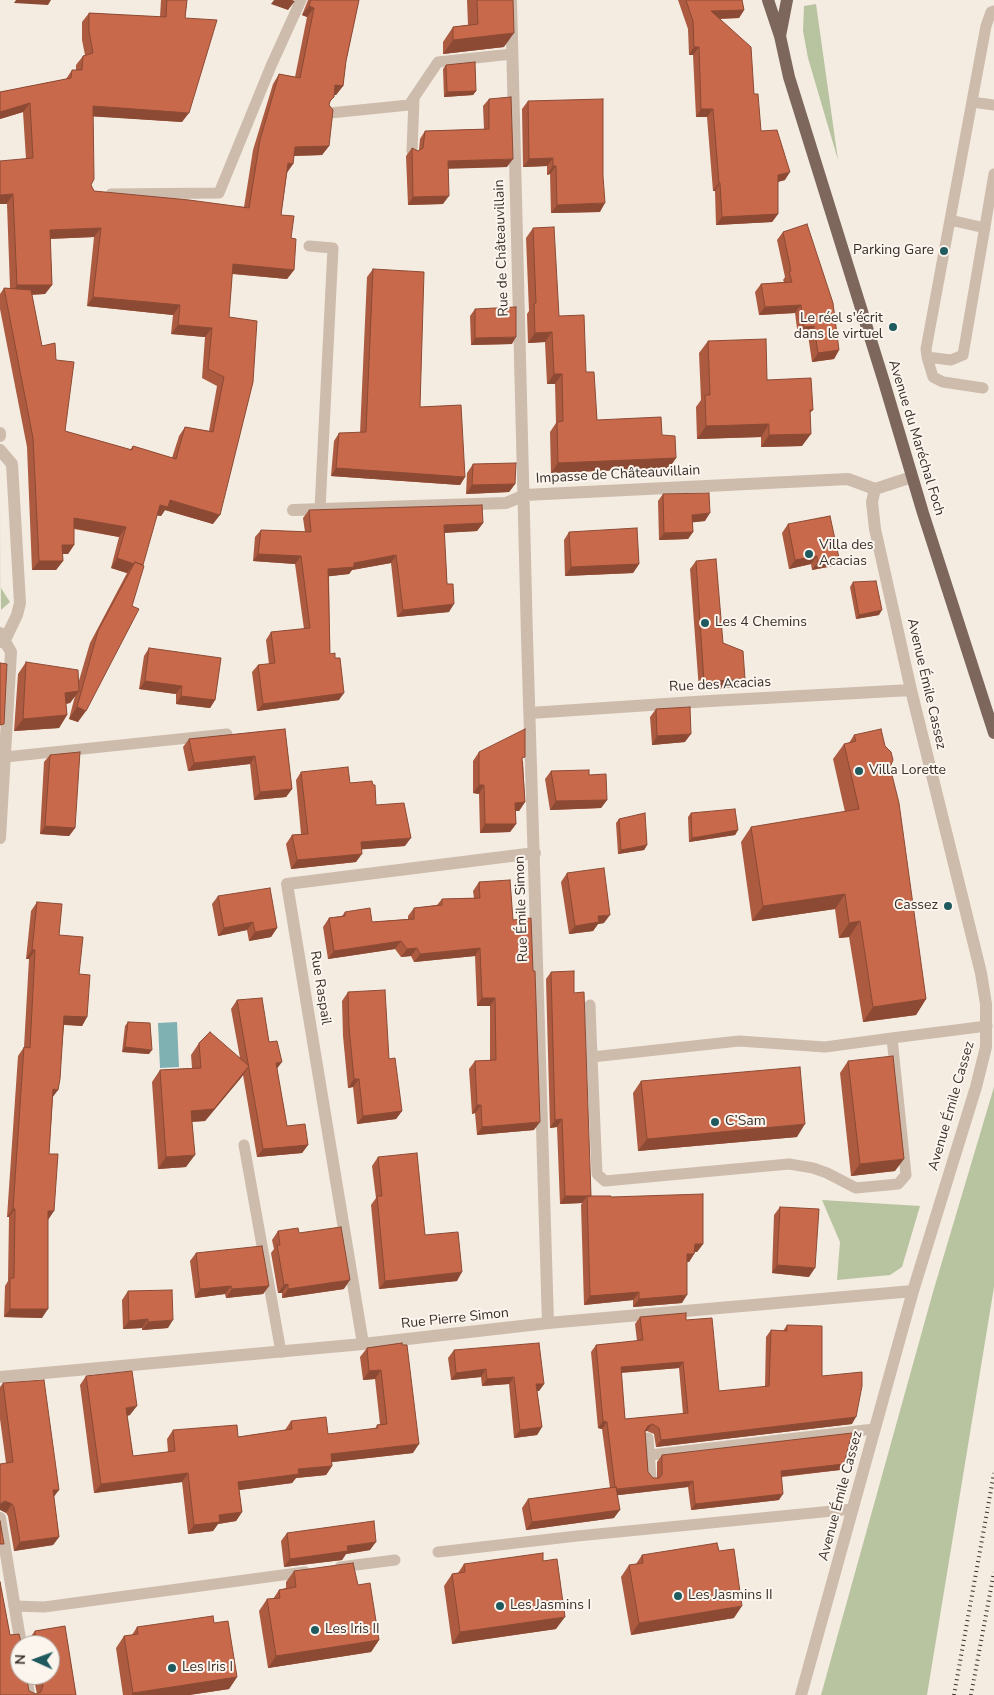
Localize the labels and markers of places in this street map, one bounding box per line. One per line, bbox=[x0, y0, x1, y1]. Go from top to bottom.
place label: Parking Gare bbox=[853, 243, 934, 259]
marker: Parking Gare bbox=[938, 245, 950, 257]
place label: Le réel s'écrit dans le virtuel bbox=[794, 311, 883, 344]
marker: Le réel s'écrit dans le virtuel bbox=[887, 321, 899, 333]
place label: Villa des Acacias bbox=[819, 538, 874, 570]
marker: Villa des Acacias bbox=[803, 548, 815, 560]
place label: Les 4 Chemins bbox=[715, 615, 807, 631]
marker: Les 4 Chemins bbox=[699, 617, 711, 629]
place label: Villa Lorette bbox=[869, 763, 946, 779]
marker: Villa Lorette bbox=[853, 765, 865, 777]
place label: Cassez bbox=[894, 898, 938, 914]
marker: Cassez bbox=[942, 900, 954, 912]
place label: C’Sam bbox=[725, 1114, 766, 1130]
marker: C’Sam bbox=[709, 1116, 721, 1128]
place label: Les Jasmins II bbox=[688, 1588, 773, 1604]
marker: Les Jasmins II bbox=[672, 1590, 684, 1602]
place label: Les Jasmins I bbox=[510, 1598, 591, 1614]
marker: Les Jasmins I bbox=[494, 1600, 506, 1612]
place label: Les Iris II bbox=[325, 1622, 380, 1638]
marker: Les Iris II bbox=[309, 1624, 321, 1636]
place label: Les Iris I bbox=[182, 1660, 233, 1676]
marker: Les Iris I bbox=[166, 1662, 178, 1674]

